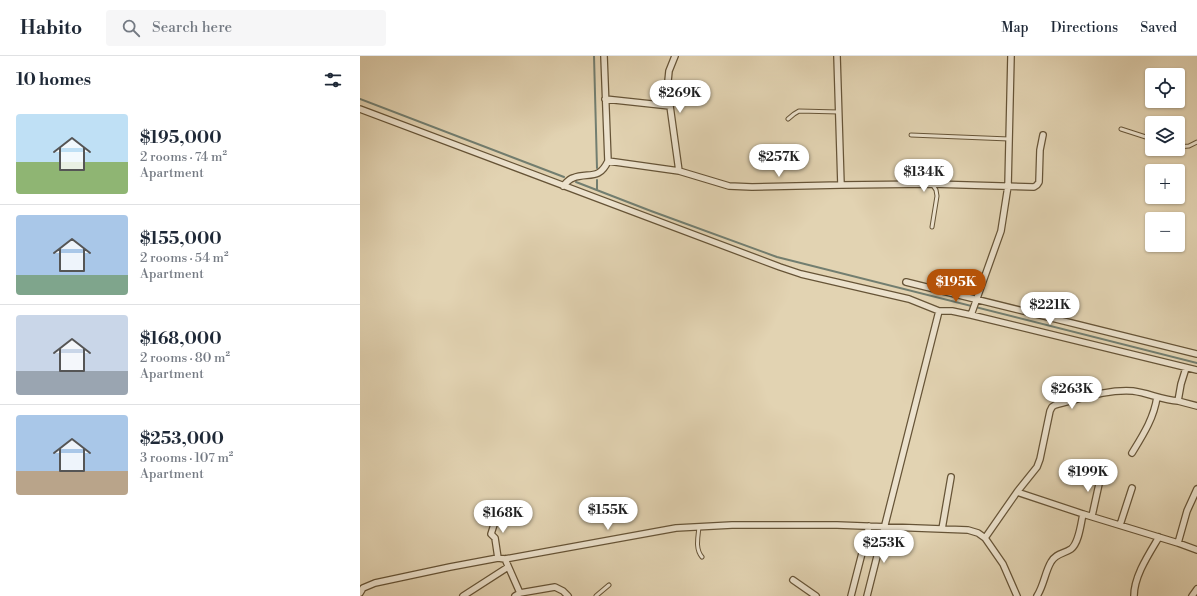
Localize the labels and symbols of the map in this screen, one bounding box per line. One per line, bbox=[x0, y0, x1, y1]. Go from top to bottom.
pin: $269K bbox=[652, 80, 708, 114]
pin: $257K bbox=[751, 144, 807, 178]
pin: $134K bbox=[896, 159, 952, 193]
pin: $195K bbox=[928, 269, 984, 303]
pin: $221K bbox=[1022, 292, 1078, 326]
pin: $263K bbox=[1044, 376, 1100, 410]
pin: $199K bbox=[1060, 459, 1116, 493]
pin: $155K bbox=[580, 497, 636, 531]
pin: $168K bbox=[475, 500, 531, 534]
pin: $253K bbox=[856, 530, 912, 564]

